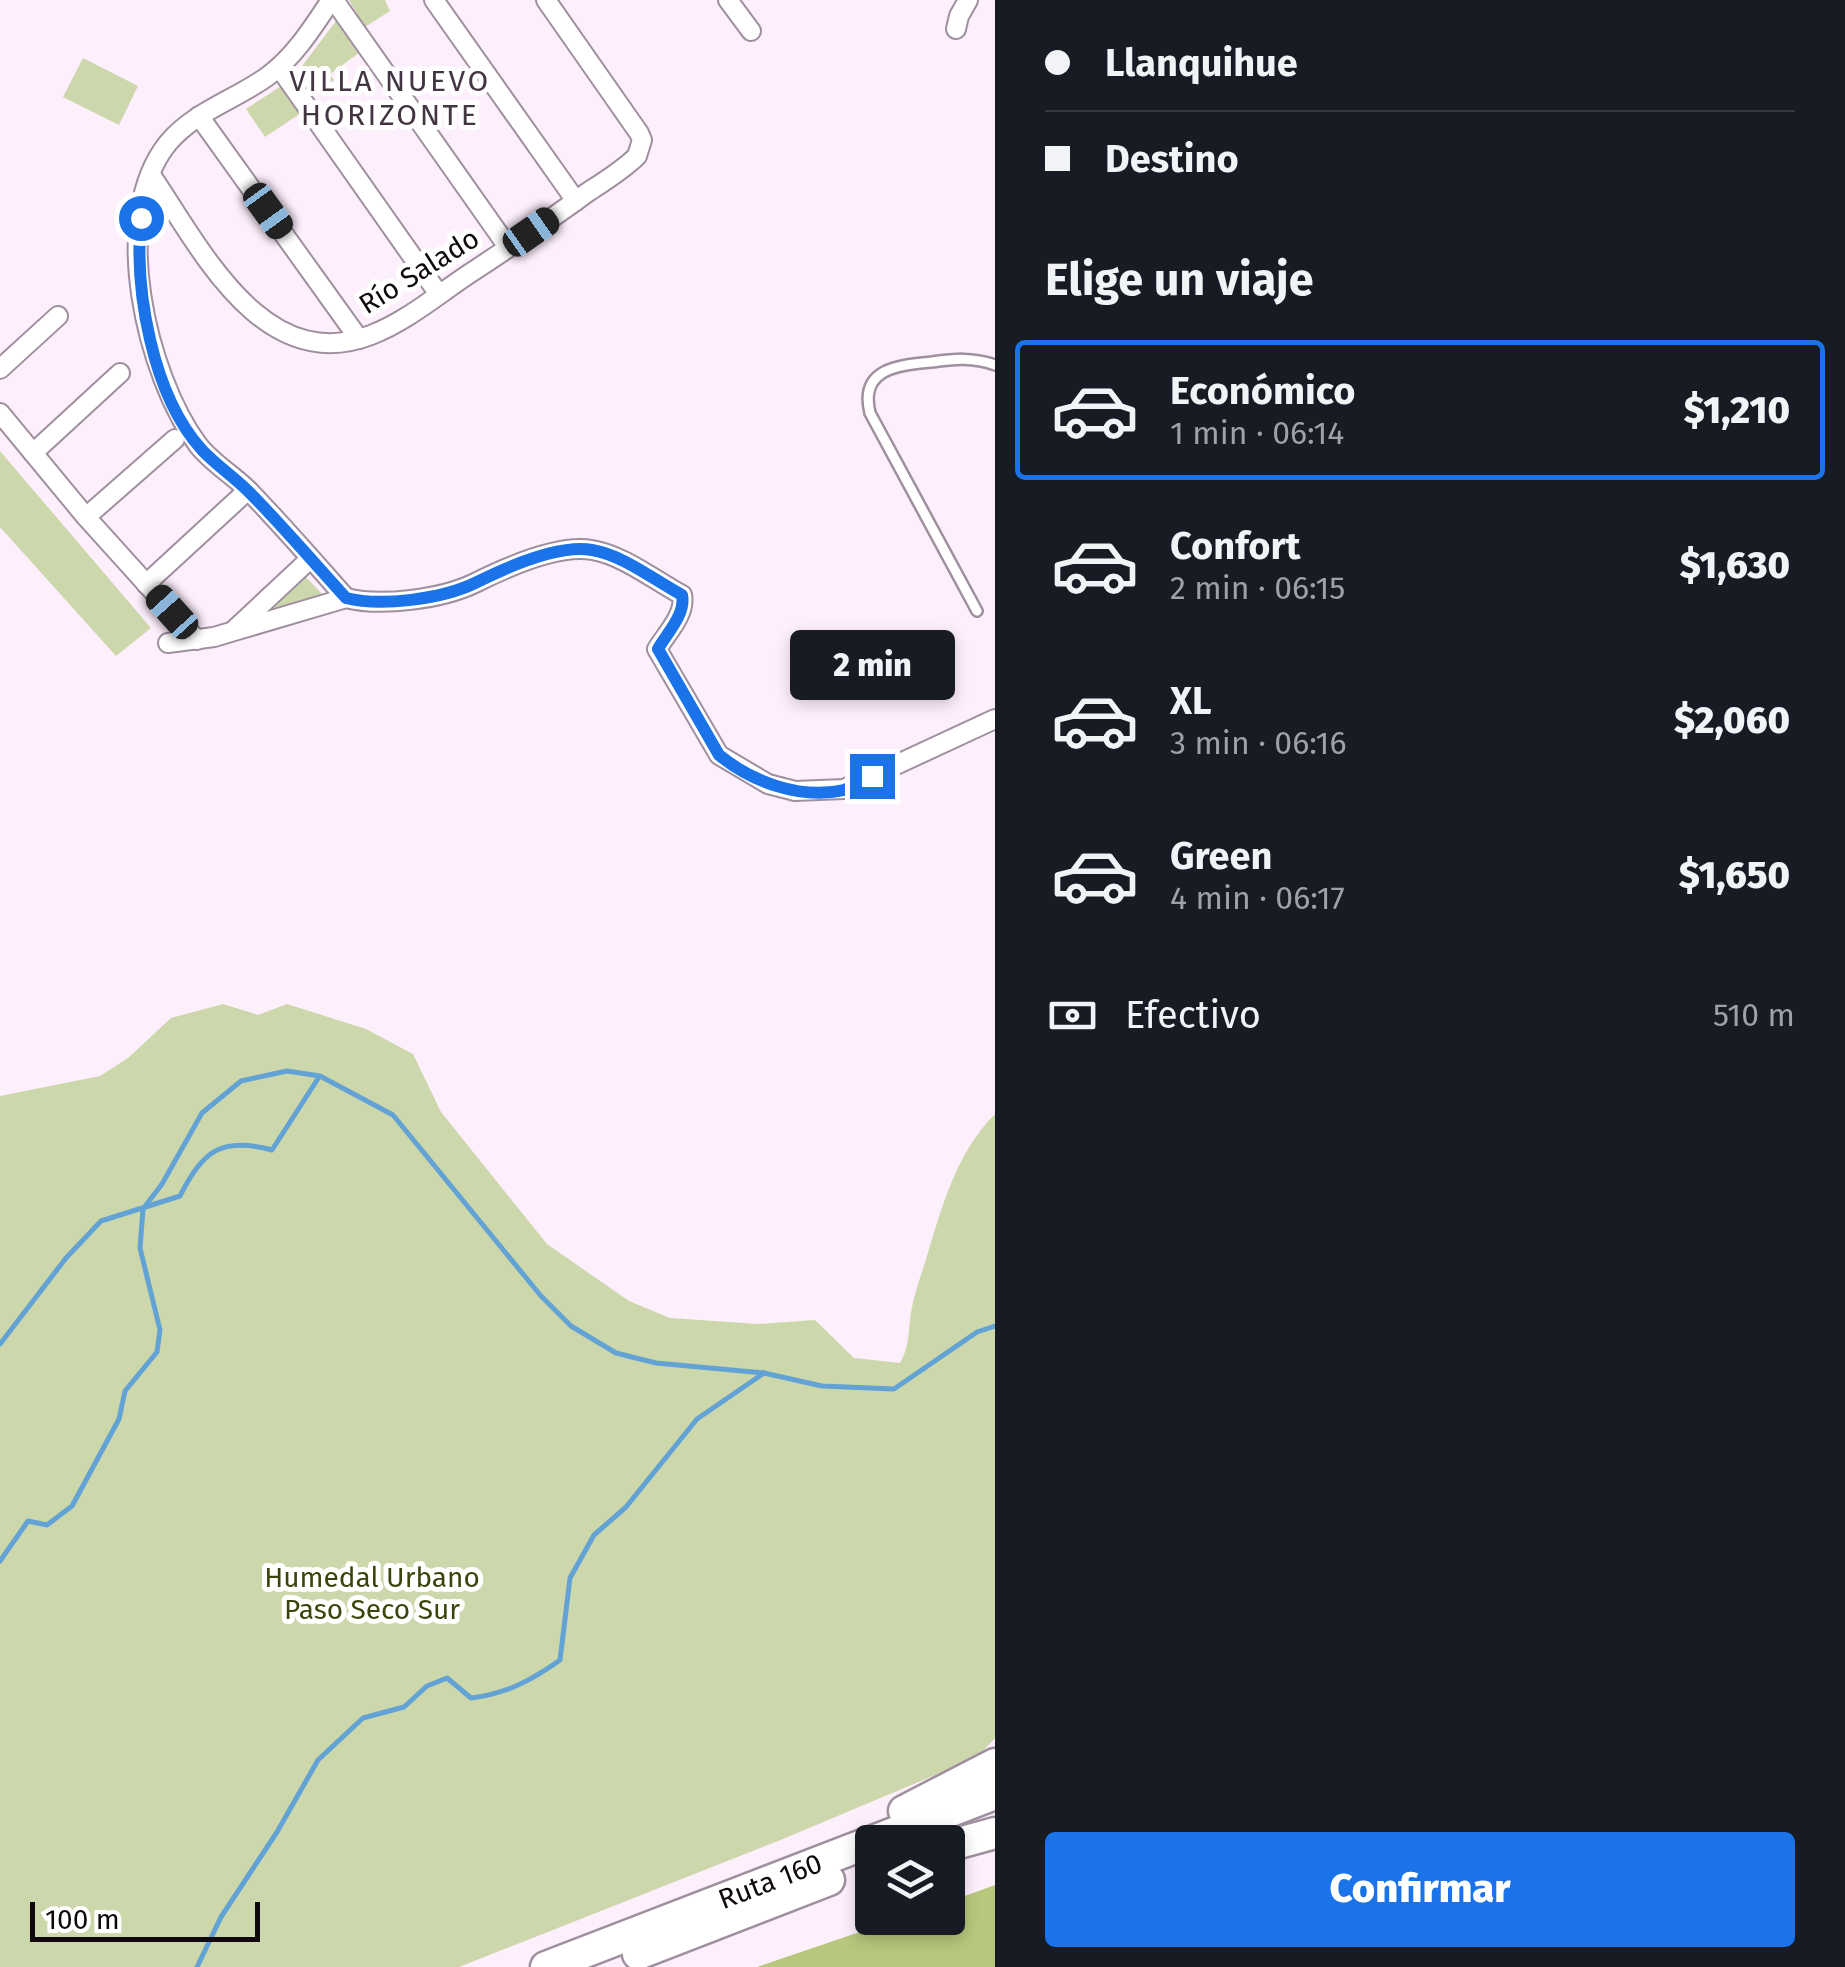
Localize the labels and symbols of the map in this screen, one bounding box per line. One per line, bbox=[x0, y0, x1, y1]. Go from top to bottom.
district label: VILLA NUEVO HORIZONTE bbox=[289, 63, 491, 133]
car bbox=[238, 178, 298, 244]
route start bbox=[119, 196, 164, 241]
car bbox=[498, 203, 564, 261]
street label: Río Salado bbox=[353, 221, 485, 321]
car bbox=[141, 580, 203, 644]
callout: 2 min bbox=[790, 631, 954, 701]
route end bbox=[850, 754, 895, 799]
park label: Humedal Urbano Paso Seco Sur bbox=[264, 1561, 480, 1626]
street label: Ruta 160 bbox=[713, 1846, 827, 1916]
scale bar bbox=[30, 1897, 260, 1942]

